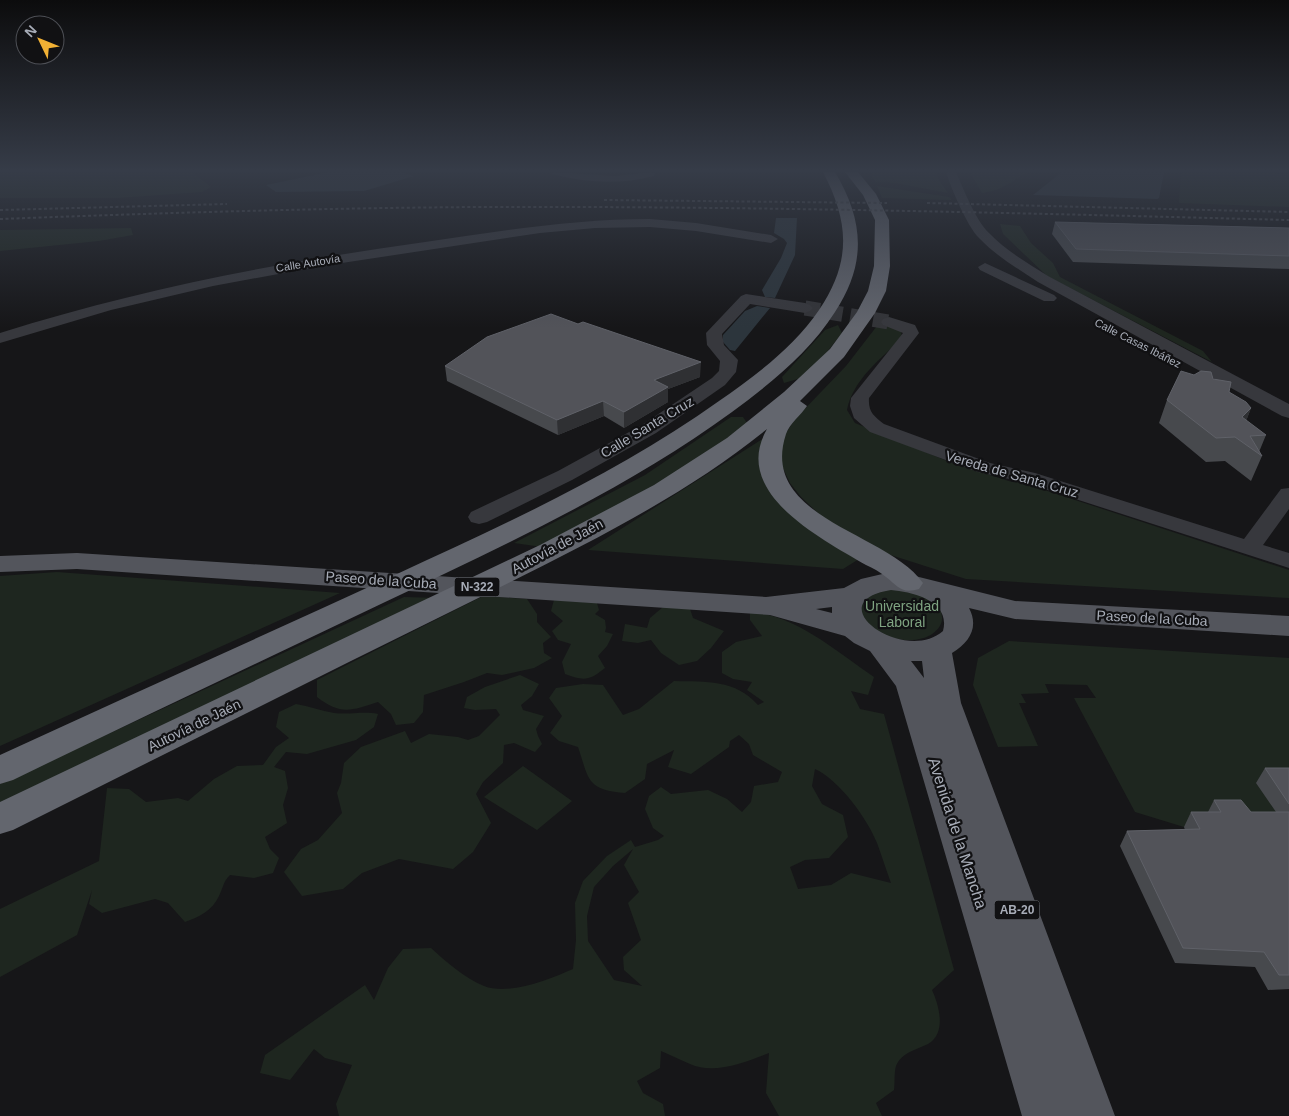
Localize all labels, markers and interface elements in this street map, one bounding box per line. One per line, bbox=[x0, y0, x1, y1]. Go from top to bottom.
north arrow bbox=[15, 15, 65, 65]
text: N bbox=[21, 22, 40, 40]
street label: Calle Autovía bbox=[275, 252, 342, 274]
street label: Calle Casas Ibáñez bbox=[1093, 316, 1183, 370]
street label: Calle Santa Cruz bbox=[598, 393, 696, 461]
street label: Vereda de Santa Cruz bbox=[944, 447, 1080, 501]
street label: Autovía de Jaén bbox=[509, 515, 605, 577]
street label: Paseo de la Cuba bbox=[325, 568, 437, 592]
road number: N-322 bbox=[454, 578, 500, 596]
park label: Universidad Laboral bbox=[865, 598, 939, 630]
street label: Paseo de la Cuba bbox=[1096, 607, 1208, 629]
street label: Autovía de Jaén bbox=[145, 696, 243, 754]
street label: Avenida de la Mancha bbox=[925, 755, 990, 911]
road number: AB-20 bbox=[994, 900, 1040, 920]

